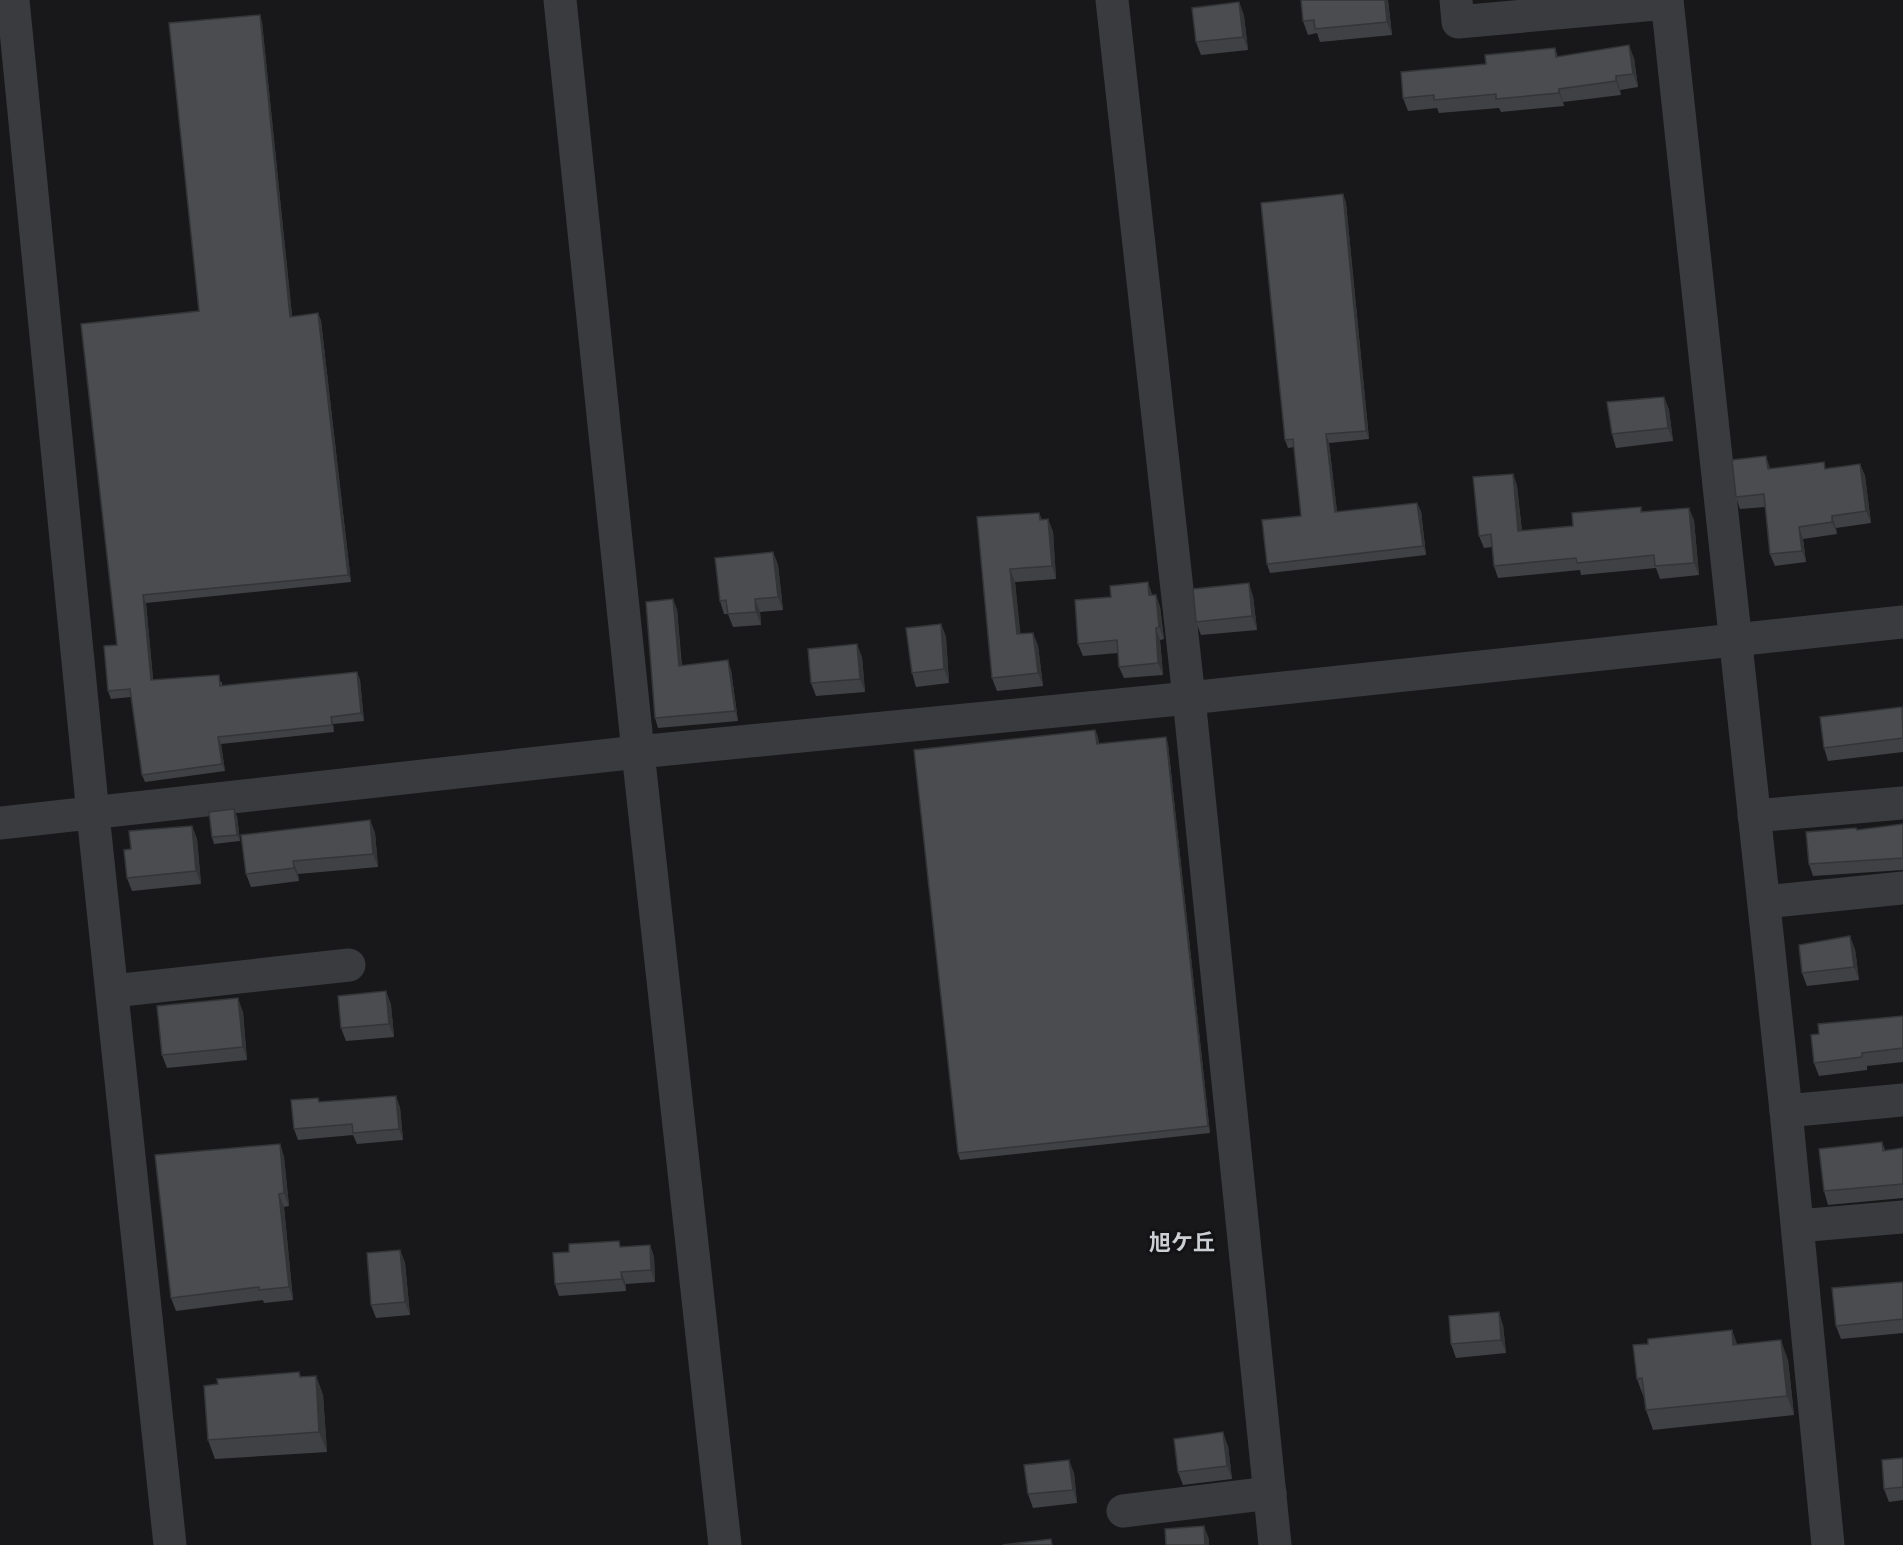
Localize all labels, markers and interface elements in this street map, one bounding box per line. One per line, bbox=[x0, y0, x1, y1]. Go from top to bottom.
district label: 旭ケ丘 bbox=[1149, 1230, 1215, 1256]

